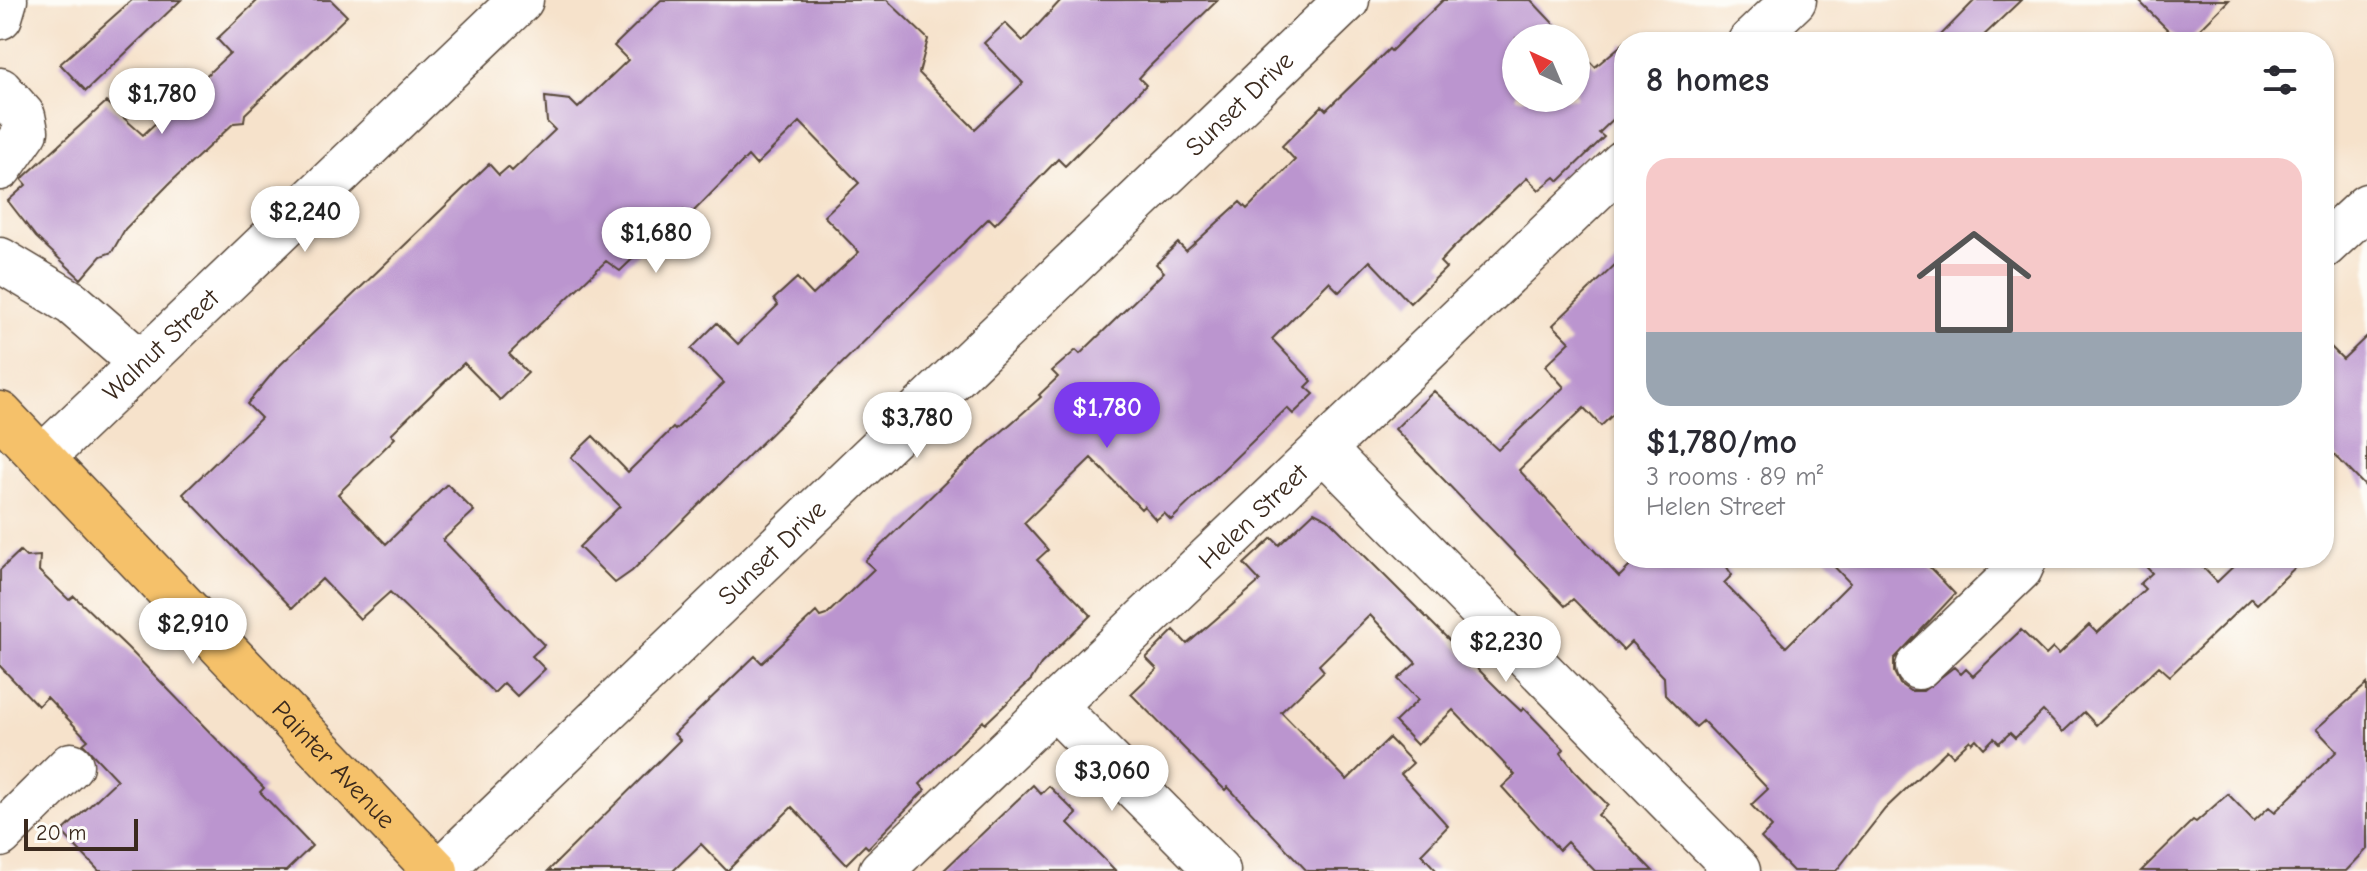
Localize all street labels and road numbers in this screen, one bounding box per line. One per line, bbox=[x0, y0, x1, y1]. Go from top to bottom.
street label: Sunset Drive bbox=[1180, 46, 1300, 163]
street label: Walnut Street bbox=[97, 282, 227, 408]
street label: Helen Street bbox=[1193, 457, 1315, 576]
street label: Sunset Drive bbox=[712, 495, 833, 612]
street label: Painter Avenue bbox=[266, 695, 401, 835]

